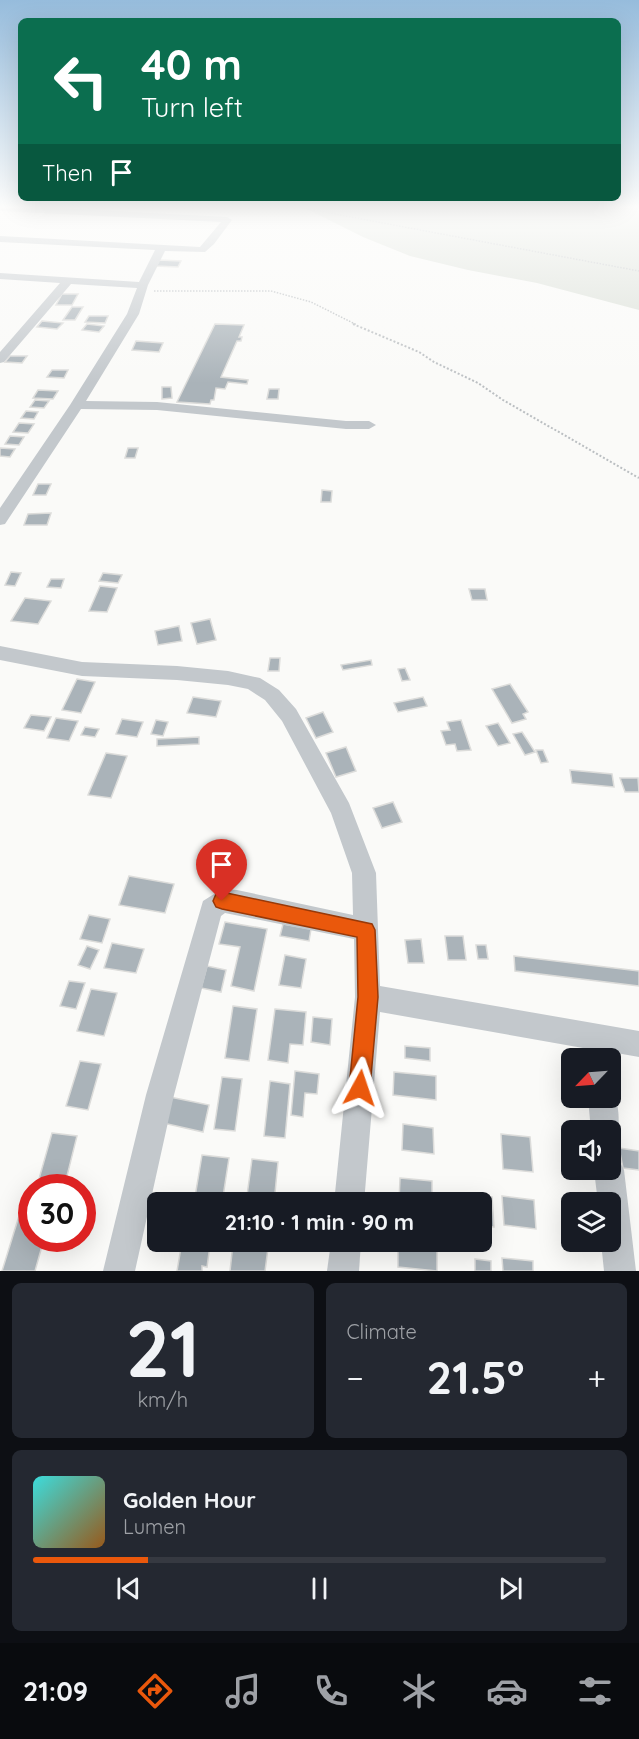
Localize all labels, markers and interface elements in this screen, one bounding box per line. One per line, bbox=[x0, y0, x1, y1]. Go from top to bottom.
text: 40 m bbox=[141, 38, 242, 91]
icon: left bbox=[42, 42, 120, 120]
text: Turn left bbox=[141, 90, 243, 124]
icon: arrive bbox=[105, 156, 138, 189]
text: Then bbox=[42, 159, 93, 187]
pin bbox=[196, 839, 247, 901]
icon: arrive bbox=[205, 848, 238, 881]
north arrow bbox=[561, 1048, 621, 1108]
map controls bbox=[561, 1048, 621, 1252]
position arrow bbox=[328, 1056, 392, 1120]
button: sound bbox=[561, 1120, 621, 1180]
speed limit sign: 30 bbox=[18, 1174, 96, 1252]
button: layers bbox=[561, 1192, 621, 1252]
text: 21:10 · 1 min · 90 m bbox=[225, 1208, 414, 1236]
text: 21 bbox=[125, 1299, 200, 1397]
text: Climate bbox=[347, 1319, 417, 1344]
text: 21.5° bbox=[427, 1349, 524, 1405]
text: − bbox=[347, 1357, 364, 1398]
text: + bbox=[587, 1357, 606, 1398]
text: km/h bbox=[137, 1387, 188, 1412]
text: Golden Hour bbox=[123, 1486, 256, 1514]
text: Lumen bbox=[123, 1514, 186, 1539]
icon: previous bbox=[112, 1572, 145, 1605]
icon: pause bbox=[303, 1572, 336, 1605]
icon: next bbox=[494, 1572, 527, 1605]
icon: directions bbox=[134, 1670, 176, 1712]
icon: music bbox=[222, 1670, 264, 1712]
icon: phone bbox=[310, 1670, 352, 1712]
icon: climate bbox=[398, 1670, 440, 1712]
icon: car bbox=[486, 1670, 528, 1712]
icon: filters bbox=[574, 1670, 616, 1712]
text: 21:09 bbox=[23, 1674, 88, 1708]

